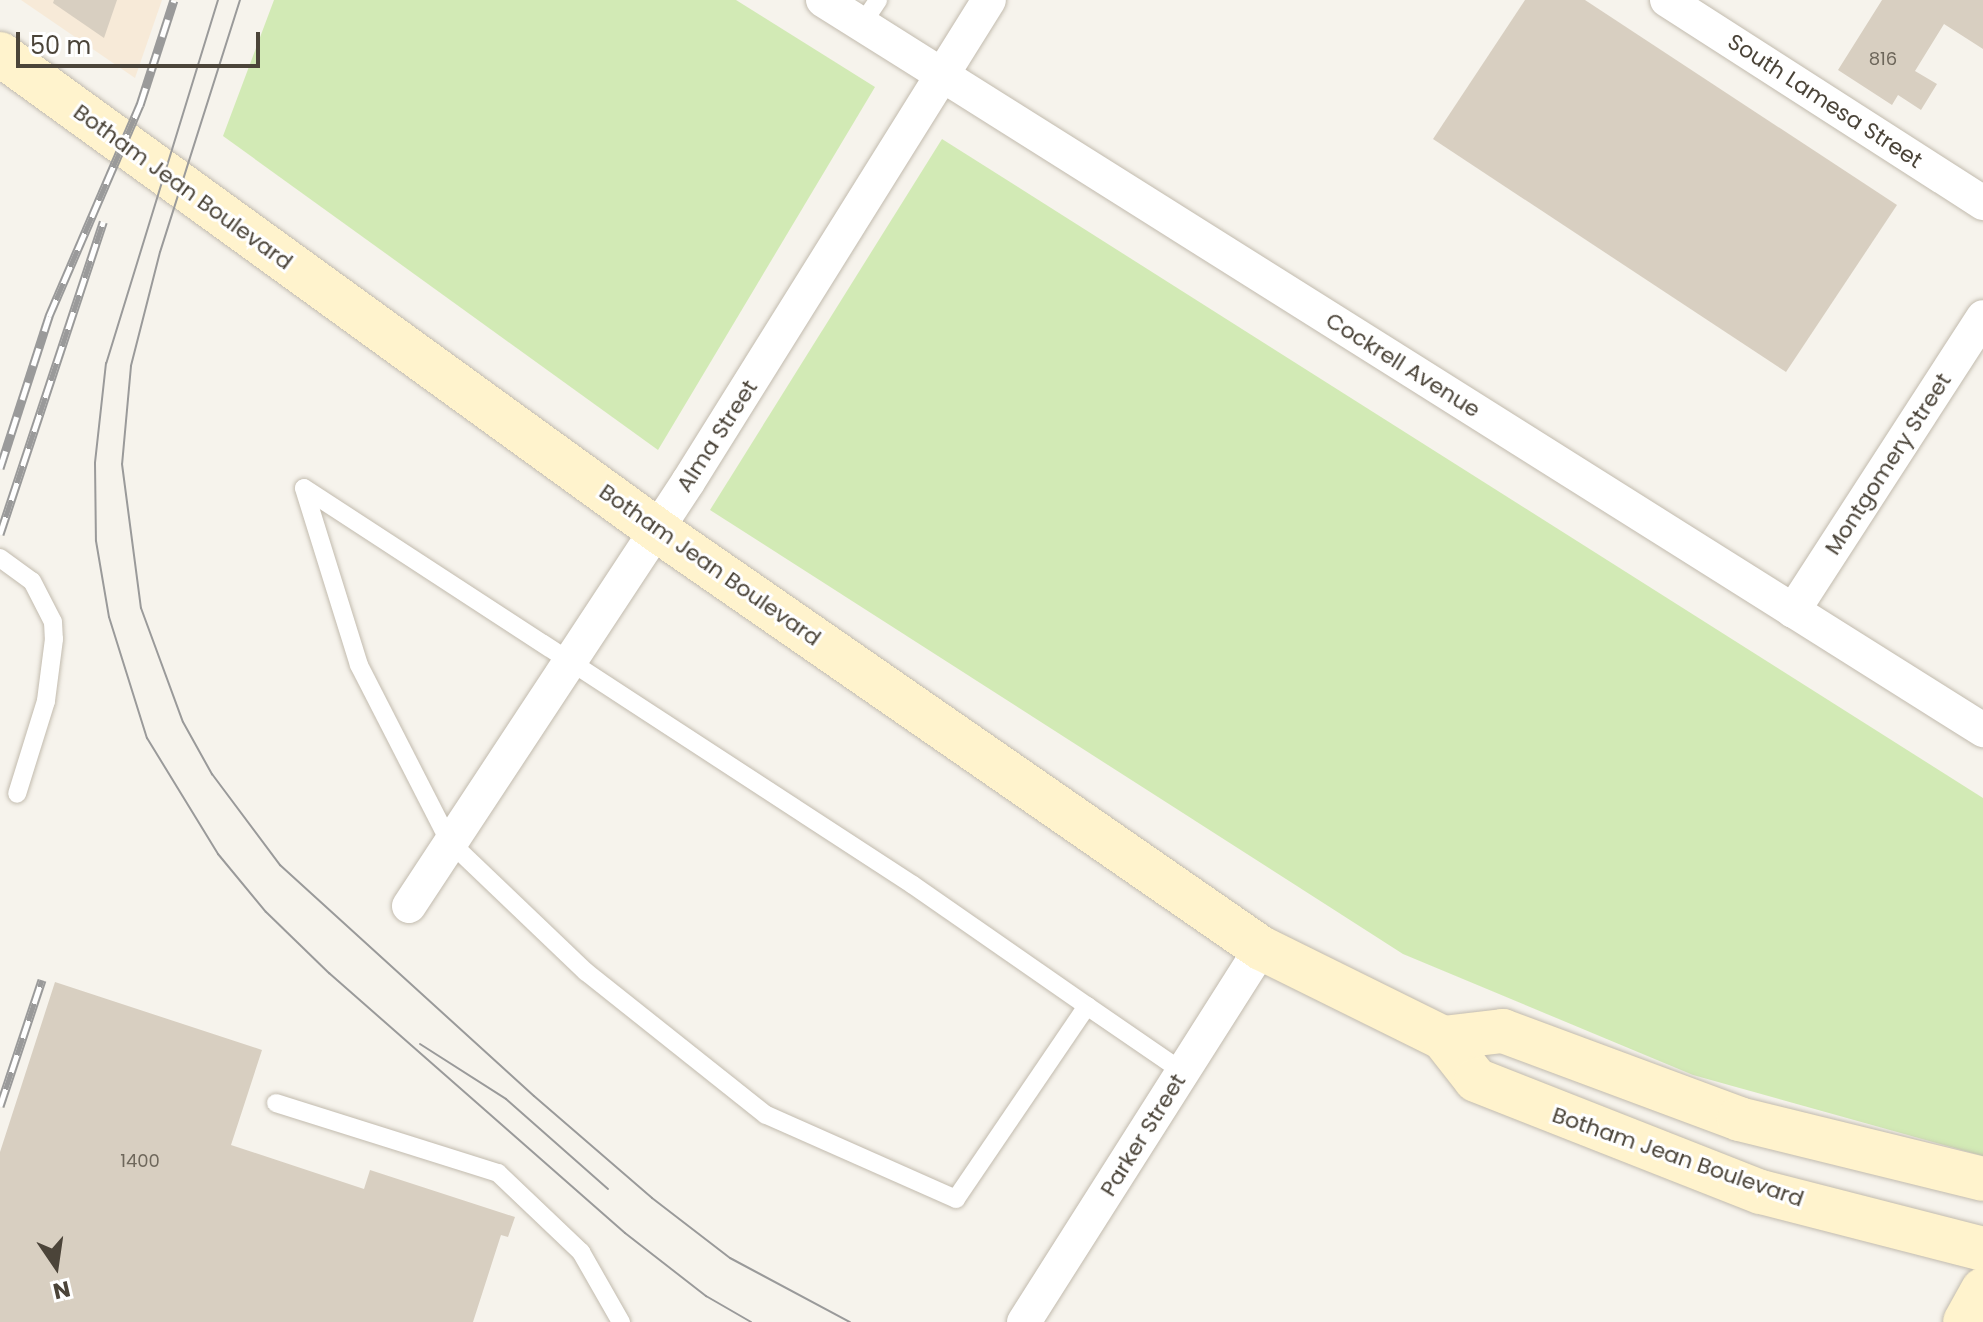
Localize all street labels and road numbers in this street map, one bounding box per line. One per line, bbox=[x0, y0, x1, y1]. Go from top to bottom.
street label: South Lamesa Street bbox=[1723, 28, 1927, 174]
street label: Botham Jean Boulevard bbox=[68, 99, 298, 275]
street label: Cockrell Avenue bbox=[1321, 307, 1485, 423]
street label: Montgomery Street bbox=[1819, 368, 1957, 560]
street label: Alma Street bbox=[671, 375, 763, 497]
street label: Botham Jean Boulevard bbox=[594, 478, 826, 652]
street label: Parker Street bbox=[1095, 1069, 1191, 1201]
street label: Botham Jean Boulevard bbox=[1549, 1102, 1807, 1212]

